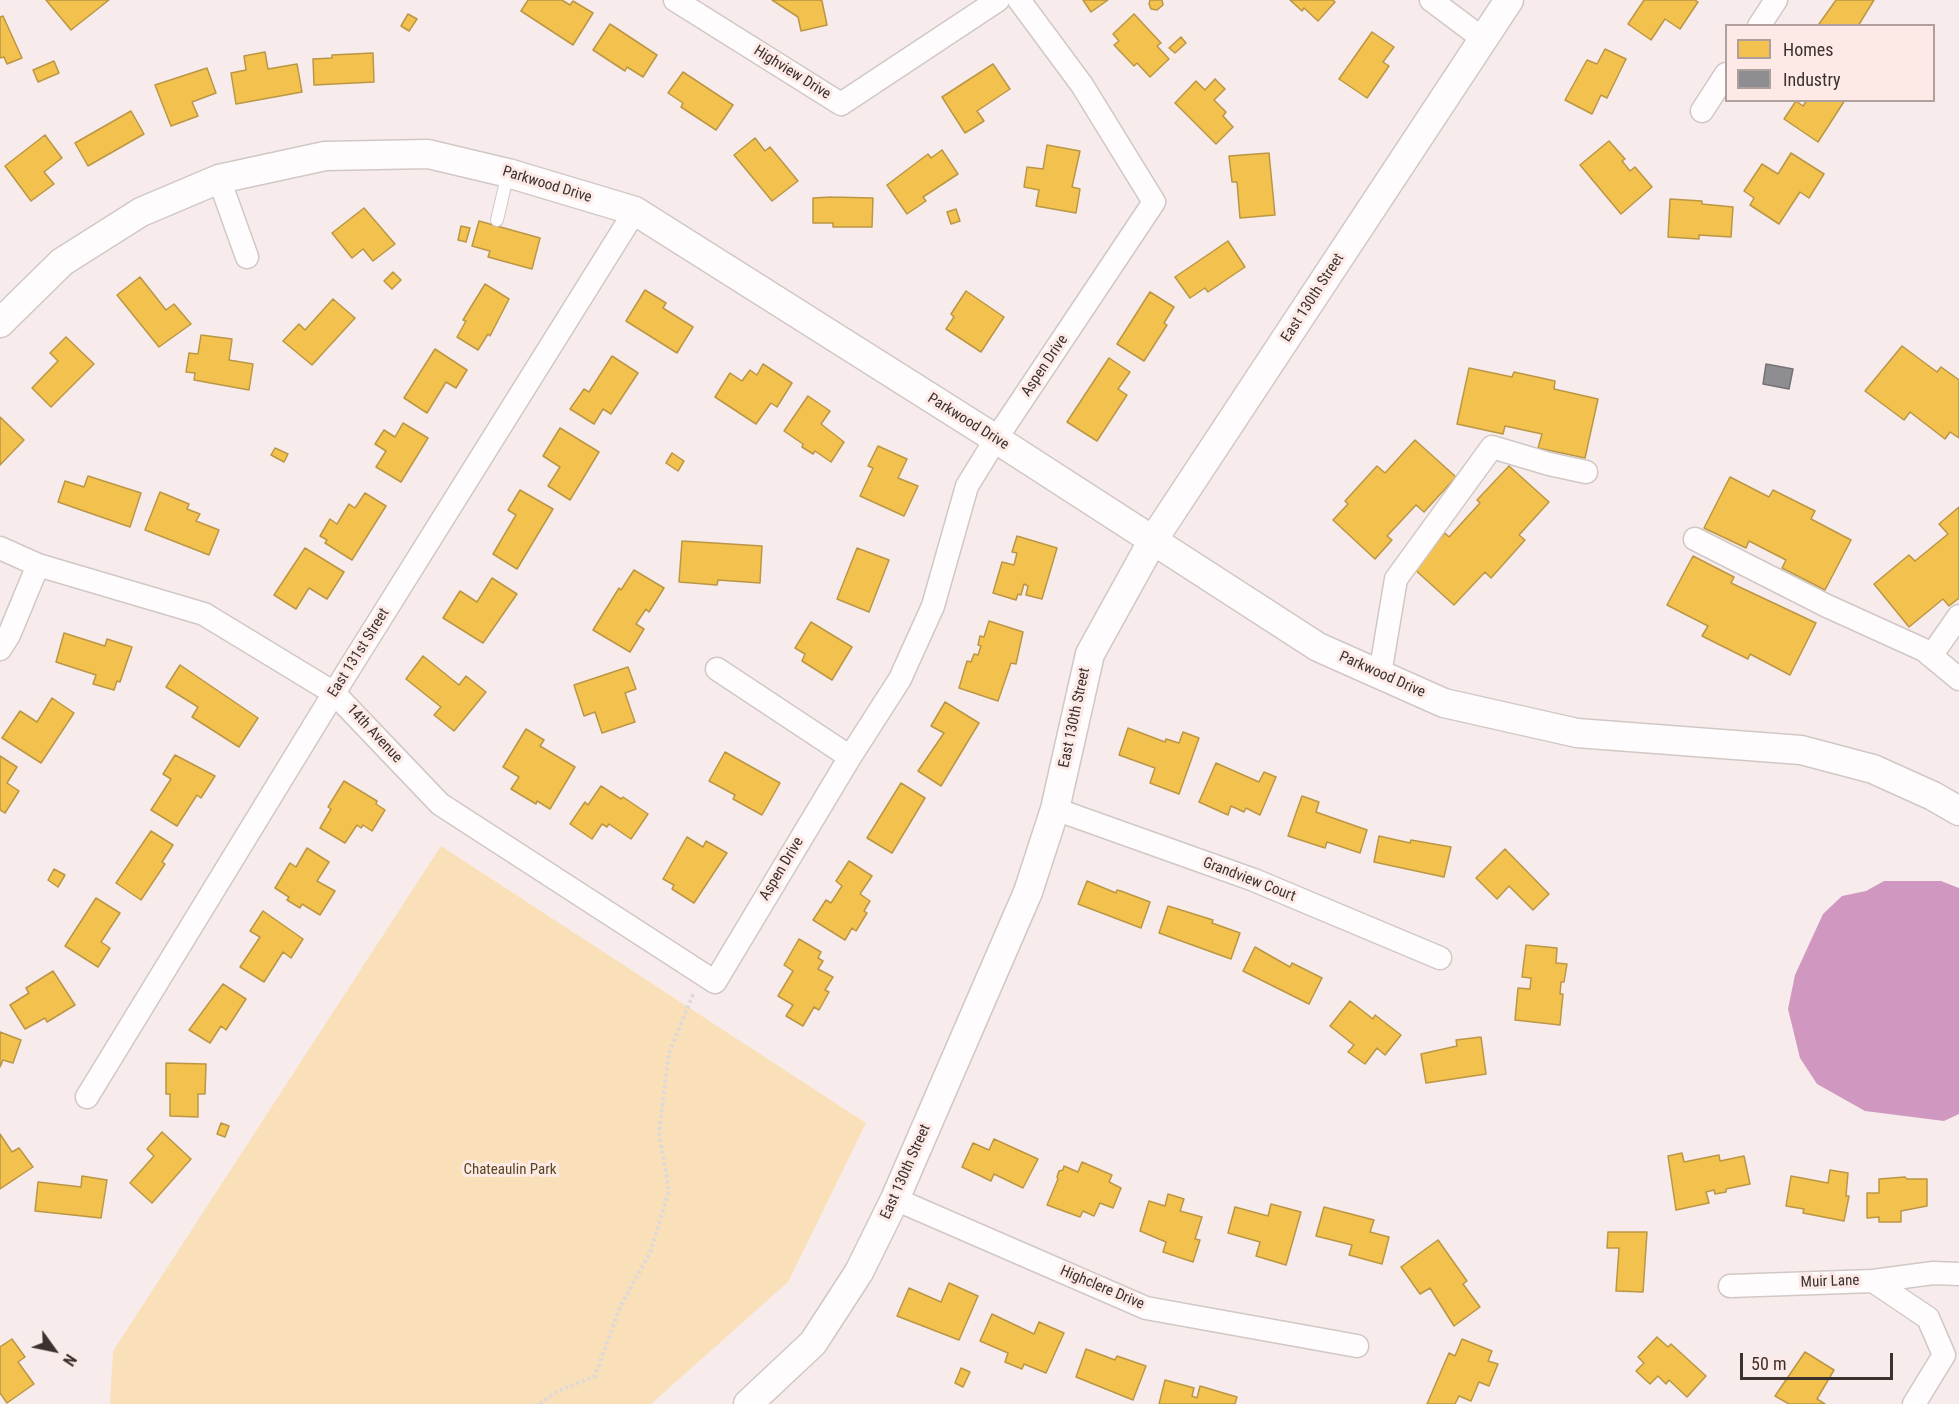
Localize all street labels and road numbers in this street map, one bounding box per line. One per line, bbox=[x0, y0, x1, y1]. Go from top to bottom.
street label: Highview Drive bbox=[750, 42, 834, 104]
street label: Parkwood Drive bbox=[500, 163, 594, 207]
street label: East 130th Street bbox=[1278, 250, 1348, 346]
street label: Aspen Drive bbox=[1018, 332, 1072, 400]
street label: Parkwood Drive bbox=[924, 390, 1012, 454]
street label: East 131st Street bbox=[324, 605, 394, 701]
street label: Parkwood Drive bbox=[1336, 648, 1428, 702]
street label: East 130th Street bbox=[1056, 666, 1094, 770]
street label: 14th Avenue bbox=[342, 701, 406, 767]
street label: Aspen Drive bbox=[756, 834, 808, 904]
street label: Grandview Court bbox=[1200, 854, 1298, 906]
street label: East 130th Street bbox=[877, 1122, 935, 1222]
street label: Highclere Drive bbox=[1057, 1262, 1147, 1314]
street label: Muir Lane bbox=[1800, 1272, 1860, 1292]

